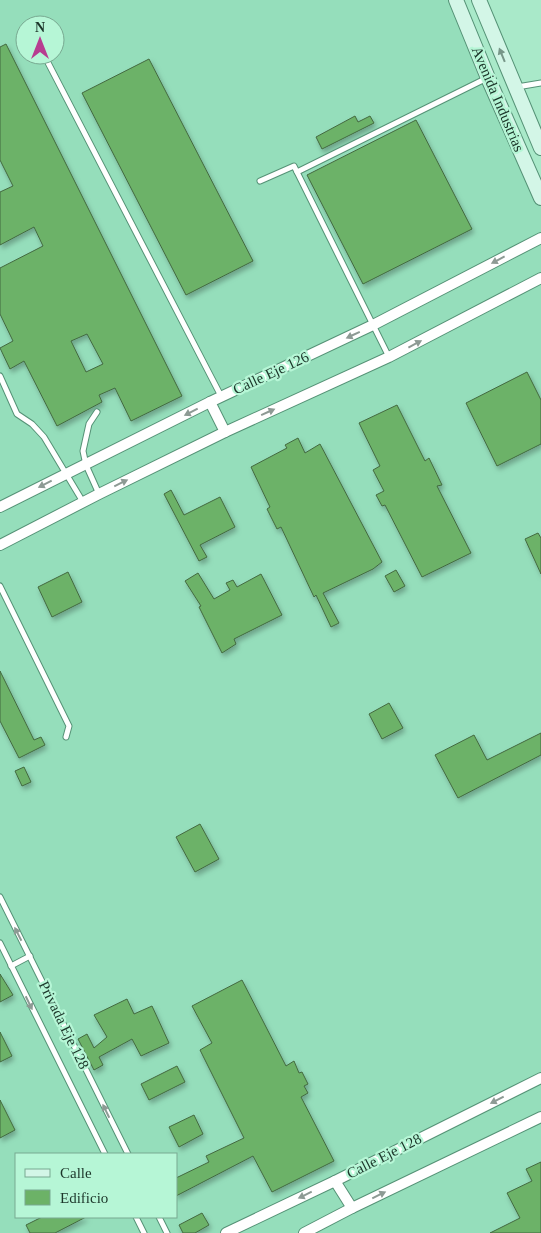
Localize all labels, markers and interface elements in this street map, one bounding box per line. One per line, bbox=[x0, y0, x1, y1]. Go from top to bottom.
north arrow bbox=[15, 15, 65, 65]
text: N bbox=[35, 20, 45, 35]
street label: Avenida Industrias bbox=[469, 44, 527, 154]
one-way arrow bbox=[498, 47, 506, 62]
one-way arrow bbox=[491, 256, 505, 265]
one-way arrow bbox=[346, 331, 360, 339]
one-way arrow bbox=[408, 340, 422, 348]
street label: Calle Eje 126 bbox=[231, 348, 312, 398]
one-way arrow bbox=[183, 408, 198, 416]
one-way arrow bbox=[261, 408, 275, 416]
one-way arrow bbox=[114, 479, 128, 487]
one-way arrow bbox=[38, 480, 52, 488]
one-way arrow bbox=[14, 926, 23, 941]
street label: Privada Eje 128 bbox=[36, 978, 92, 1072]
one-way arrow bbox=[25, 995, 34, 1010]
one-way arrow bbox=[490, 1096, 505, 1104]
one-way arrow bbox=[102, 1103, 110, 1118]
street label: Calle Eje 128 bbox=[344, 1130, 424, 1182]
legend bbox=[15, 1153, 178, 1218]
text: Calle bbox=[60, 1165, 92, 1181]
text: Edificio bbox=[60, 1190, 108, 1206]
one-way arrow bbox=[372, 1191, 386, 1199]
one-way arrow bbox=[298, 1192, 312, 1200]

